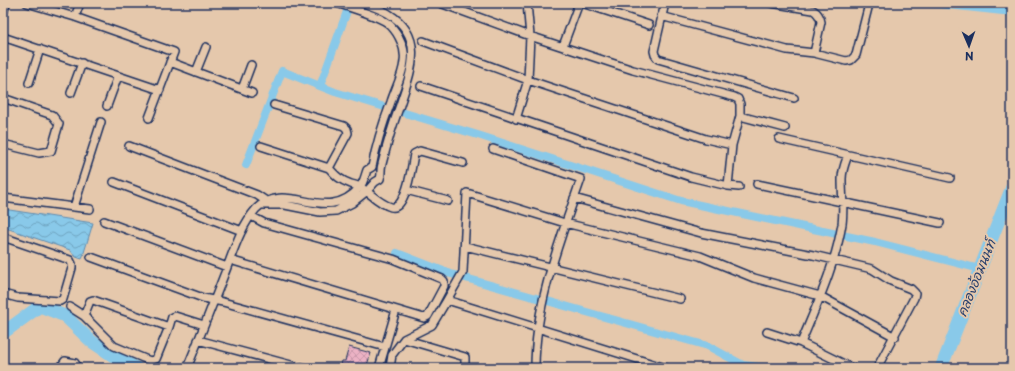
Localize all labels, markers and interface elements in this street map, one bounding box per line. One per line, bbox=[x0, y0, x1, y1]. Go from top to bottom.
north arrow bbox=[949, 26, 989, 66]
text: N bbox=[964, 48, 974, 65]
water label: คลองอ้อมนนท์ bbox=[951, 234, 1001, 319]

